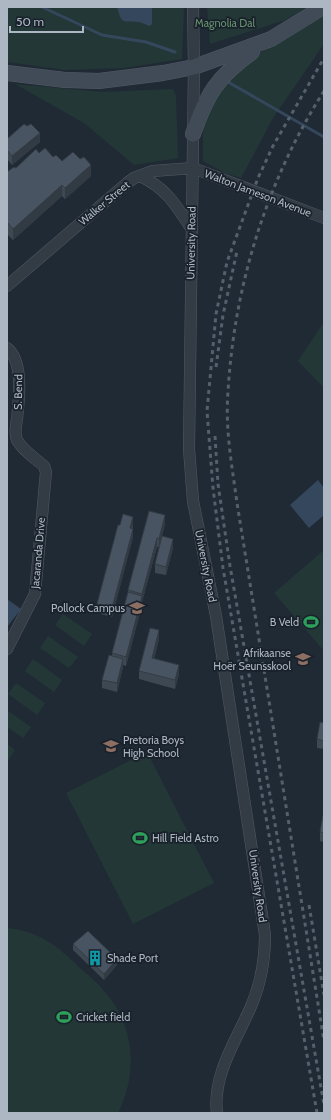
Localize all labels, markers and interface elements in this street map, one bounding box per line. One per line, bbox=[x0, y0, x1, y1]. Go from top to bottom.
scale bar bbox=[10, 8, 83, 34]
text: 50 m bbox=[16, 14, 44, 29]
park label: Magnolia Dal bbox=[195, 16, 256, 30]
street label: Walton Jameson Avenue bbox=[203, 166, 314, 220]
street label: Walker Street bbox=[76, 177, 133, 228]
street label: University Road bbox=[183, 206, 199, 280]
street label: S. Bend bbox=[11, 374, 25, 410]
street label: Jacaranda Drive bbox=[28, 516, 48, 590]
street label: University Road bbox=[192, 529, 220, 603]
school or university icon: Pollock Campus bbox=[128, 599, 146, 617]
place label: Pollock Campus bbox=[51, 601, 125, 615]
sports icon: B Veld bbox=[302, 613, 320, 631]
place label: B Veld bbox=[270, 615, 299, 629]
place label: Afrikaanse Hoër Seunsskool bbox=[213, 646, 291, 673]
school or university icon: Afrikaanse Hoër Seunsskool bbox=[294, 650, 312, 668]
place label: Pretoria Boys High School bbox=[123, 733, 184, 760]
school or university icon: Pretoria Boys High School bbox=[102, 737, 120, 755]
sports icon: Hill Field Astro bbox=[131, 829, 149, 847]
place label: Hill Field Astro bbox=[152, 831, 219, 845]
street label: University Road bbox=[246, 849, 270, 923]
building icon: Shade Port bbox=[86, 949, 104, 967]
place label: Shade Port bbox=[107, 951, 158, 965]
sports icon: Cricket field bbox=[55, 1008, 73, 1026]
place label: Cricket field bbox=[76, 1010, 130, 1024]

